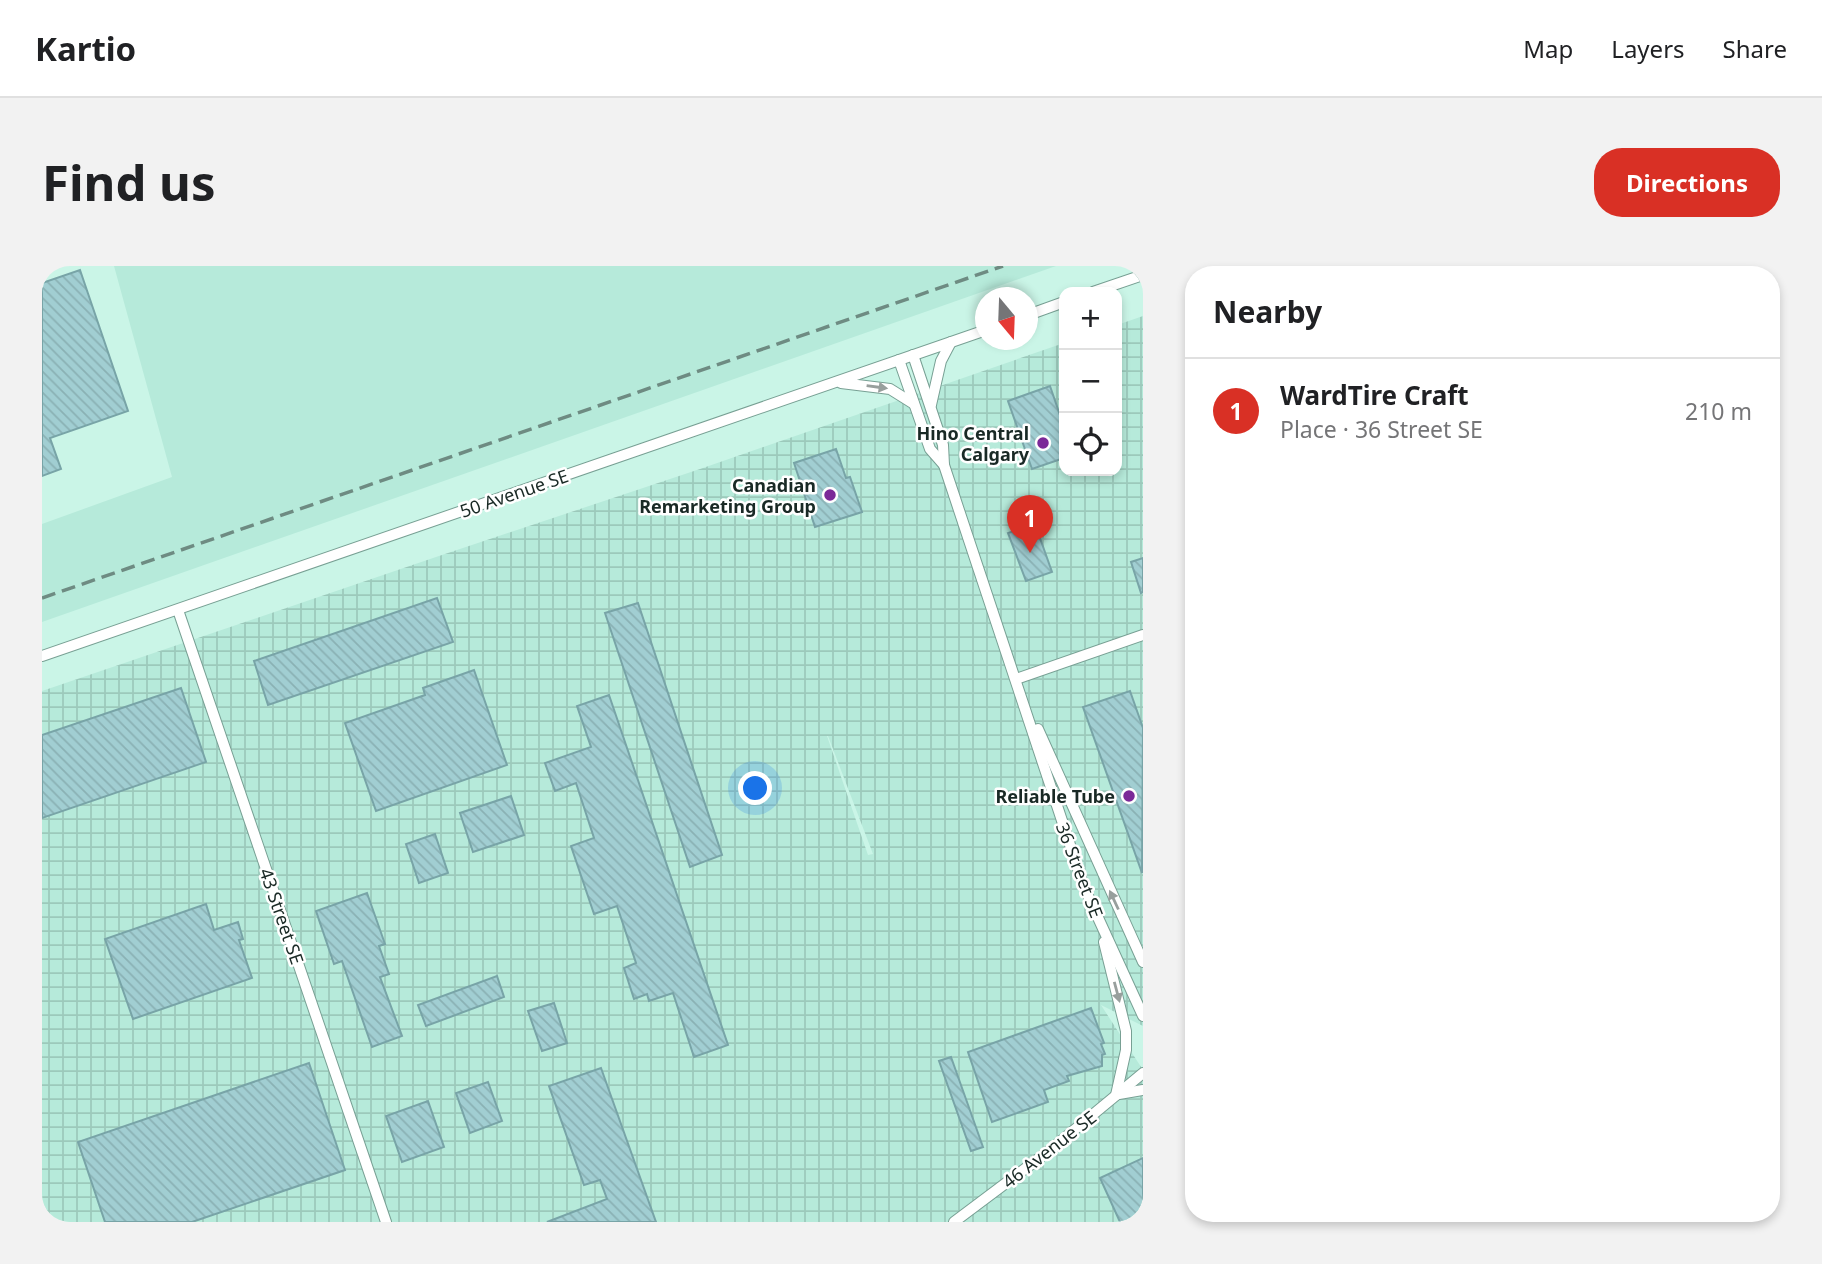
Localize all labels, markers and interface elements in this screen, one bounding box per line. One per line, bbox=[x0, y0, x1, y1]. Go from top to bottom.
text: Kartio bbox=[35, 26, 136, 71]
text: Map bbox=[1523, 32, 1573, 65]
text: Layers bbox=[1611, 32, 1685, 65]
text: Share bbox=[1723, 32, 1787, 65]
button: Directions bbox=[1594, 148, 1780, 217]
text: Find us bbox=[42, 149, 216, 215]
north arrow bbox=[975, 287, 1038, 350]
map controls bbox=[1059, 287, 1122, 476]
button: + bbox=[1059, 287, 1122, 350]
text: Nearby bbox=[1213, 291, 1322, 332]
button: − bbox=[1059, 350, 1122, 413]
text: WardTire Craft bbox=[1280, 377, 1469, 413]
one-way arrow bbox=[866, 381, 888, 392]
text: 1 bbox=[1229, 395, 1243, 427]
text: 210 m bbox=[1685, 395, 1752, 427]
button: locate bbox=[1059, 413, 1122, 476]
text: Place · 36 Street SE bbox=[1280, 413, 1483, 445]
place label: Hino Central Calgary bbox=[917, 421, 1030, 466]
marker: Hino Central Calgary bbox=[1035, 435, 1051, 451]
street label: 50 Avenue SE bbox=[457, 463, 571, 523]
place label: Canadian Remarketing Group bbox=[639, 473, 816, 518]
marker: Canadian Remarketing Group bbox=[822, 487, 838, 503]
pin: 1 bbox=[1007, 495, 1053, 553]
your location bbox=[738, 771, 772, 805]
place label: Reliable Tube bbox=[995, 784, 1115, 808]
marker: Reliable Tube bbox=[1121, 788, 1137, 804]
street label: 36 Street SE bbox=[1051, 819, 1109, 921]
street label: 43 Street SE bbox=[254, 865, 310, 967]
one-way arrow bbox=[1109, 890, 1120, 911]
one-way arrow bbox=[1112, 981, 1123, 1003]
street label: 46 Avenue SE bbox=[997, 1105, 1101, 1193]

